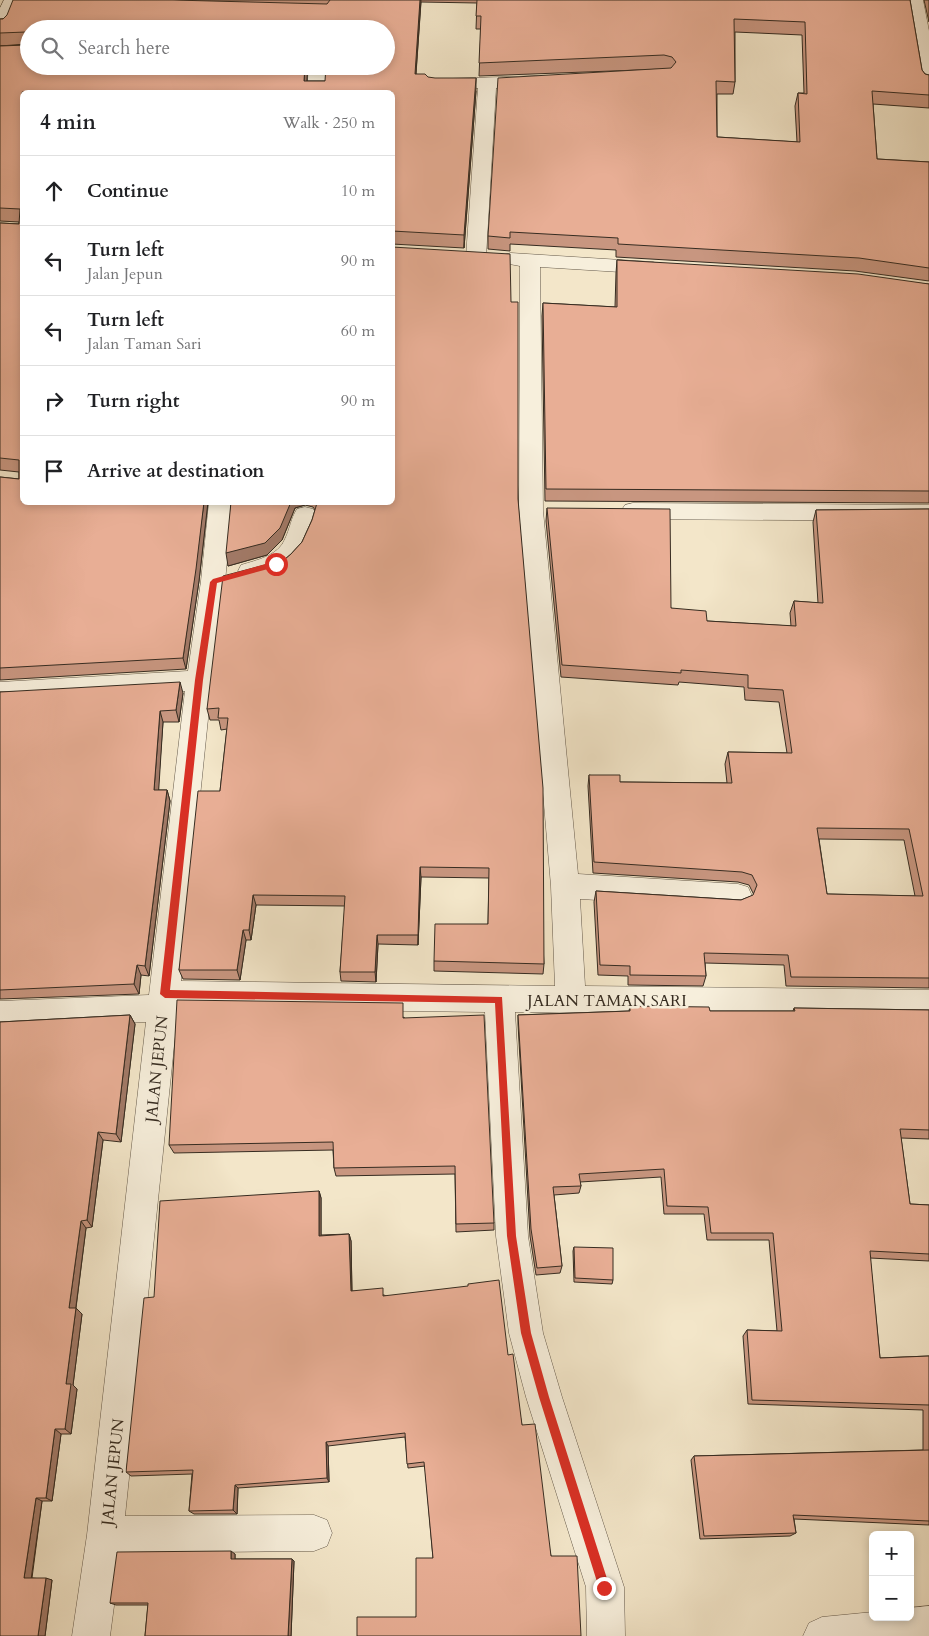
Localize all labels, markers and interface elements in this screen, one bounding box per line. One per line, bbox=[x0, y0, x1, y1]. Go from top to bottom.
search box bbox=[20, 20, 395, 75]
icon: search bbox=[38, 34, 66, 62]
text: Search here bbox=[78, 35, 170, 61]
text: 4 min bbox=[40, 108, 96, 137]
text: Walk · 250 m bbox=[283, 112, 375, 134]
icon: ahead bbox=[40, 177, 68, 205]
text: Continue bbox=[87, 178, 169, 204]
text: 10 m bbox=[341, 180, 375, 202]
text: Turn left bbox=[87, 237, 164, 263]
icon: left bbox=[40, 247, 68, 275]
text: 90 m bbox=[341, 250, 375, 272]
text: Jalan Jepun bbox=[87, 263, 163, 285]
text: Turn left bbox=[87, 307, 164, 333]
icon: left bbox=[40, 317, 68, 345]
text: 60 m bbox=[341, 320, 375, 342]
text: Jalan Taman Sari bbox=[87, 333, 201, 355]
icon: right bbox=[40, 387, 68, 415]
text: Turn right bbox=[87, 388, 179, 414]
text: 90 m bbox=[341, 390, 375, 412]
icon: arrive bbox=[40, 457, 68, 485]
text: Arrive at destination bbox=[87, 458, 264, 484]
route start bbox=[265, 553, 288, 576]
street label: JALAN TAMAN SARI bbox=[525, 990, 687, 1012]
street label: JALAN JEPUN bbox=[140, 1014, 174, 1126]
street label: JALAN JEPUN bbox=[96, 1417, 130, 1529]
map controls bbox=[869, 1531, 914, 1621]
button: + bbox=[869, 1531, 914, 1576]
button: − bbox=[869, 1576, 914, 1621]
route end bbox=[593, 1577, 616, 1600]

